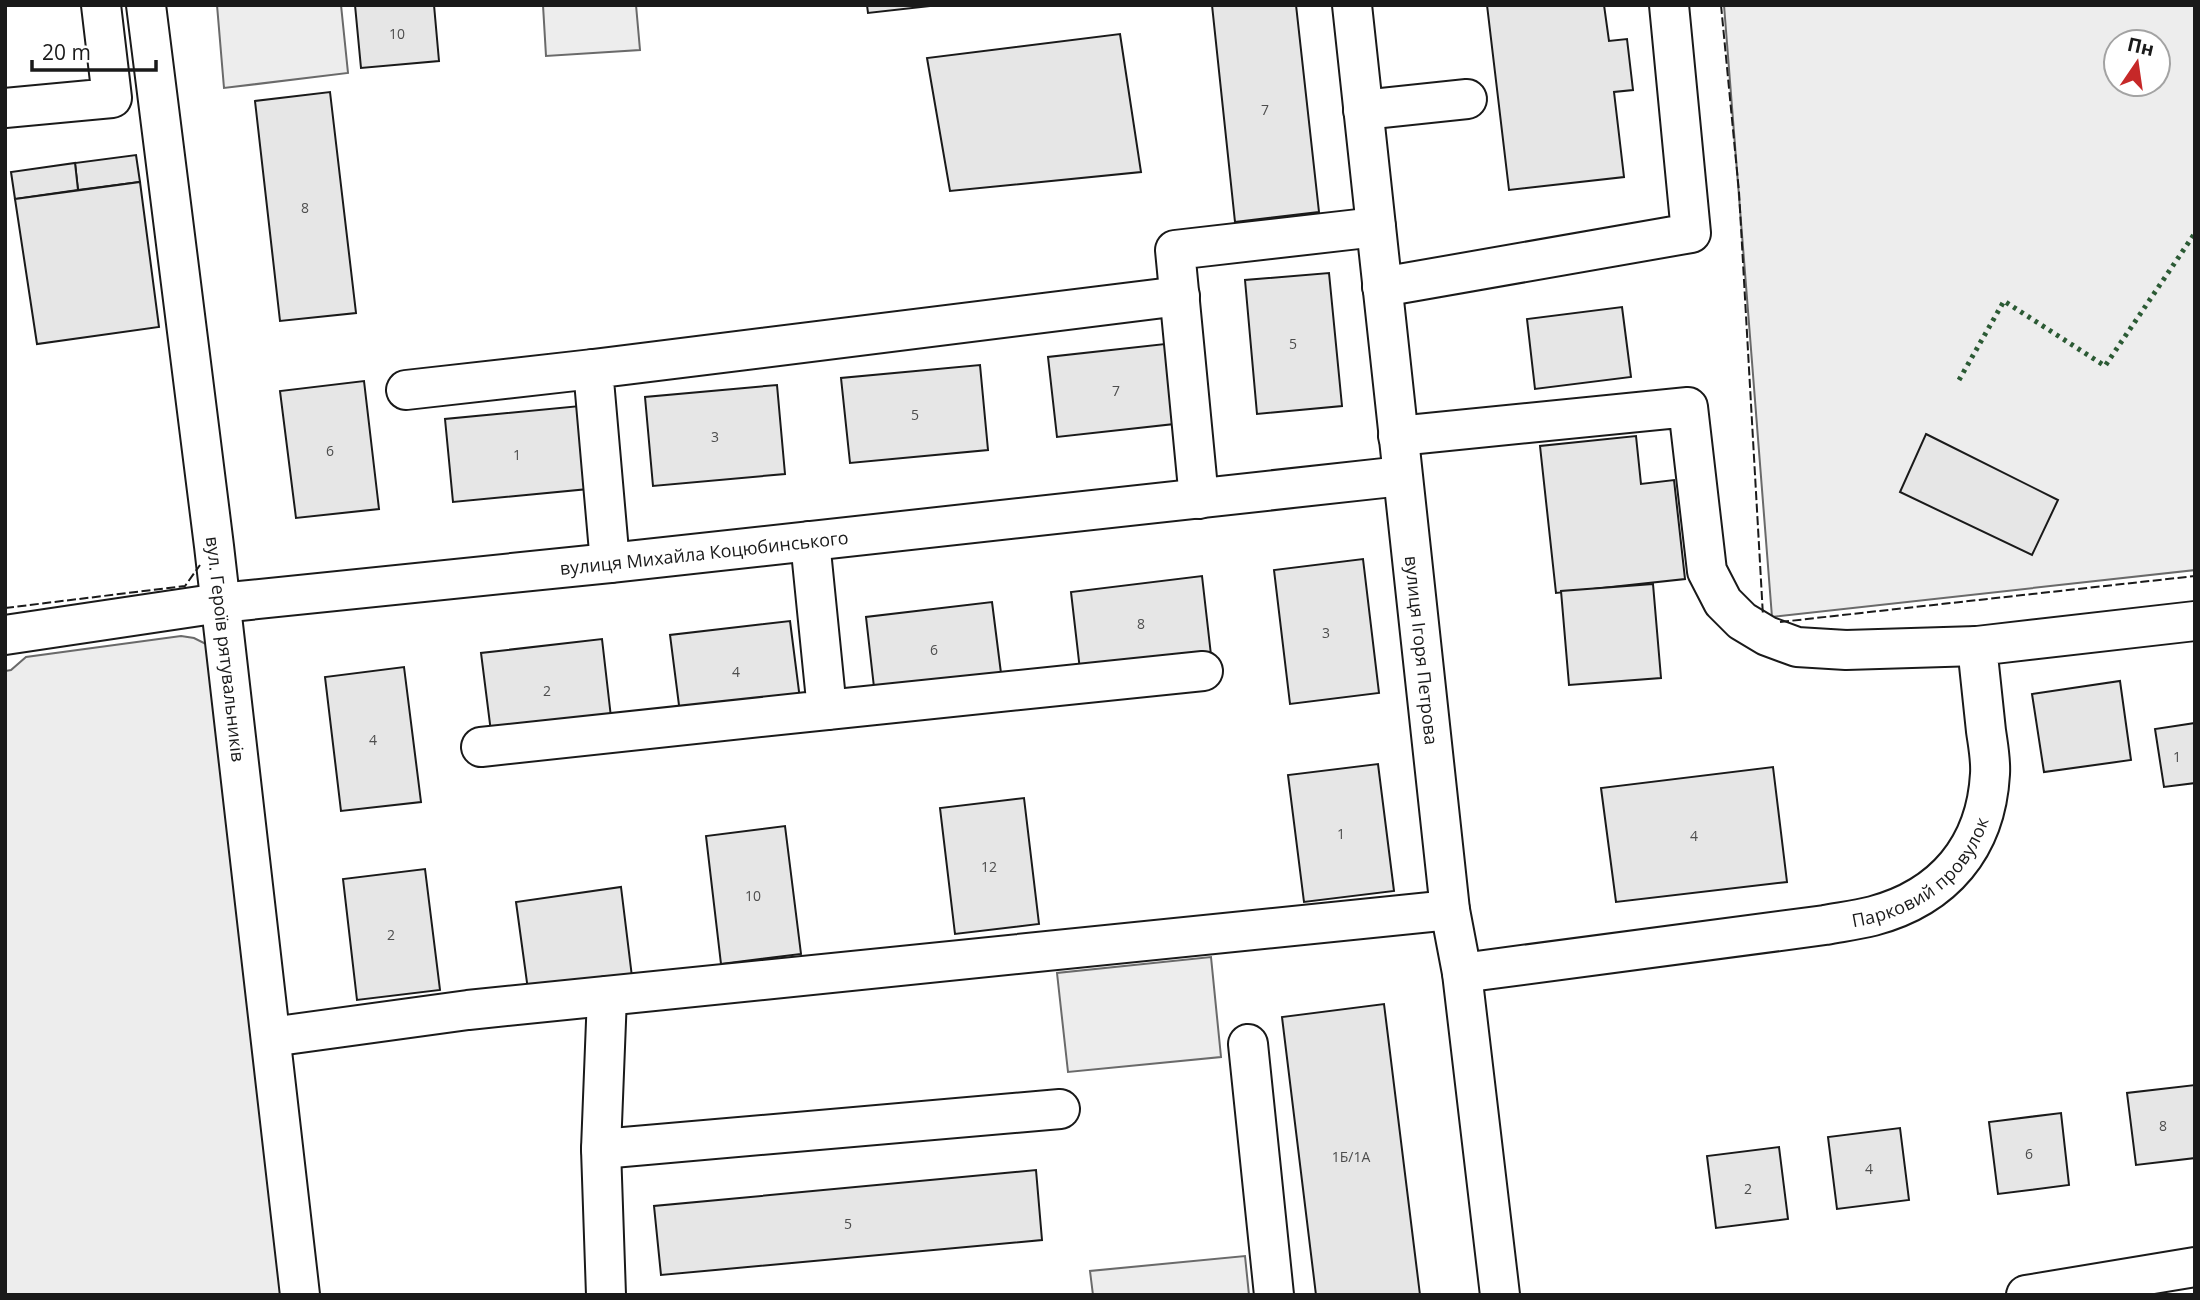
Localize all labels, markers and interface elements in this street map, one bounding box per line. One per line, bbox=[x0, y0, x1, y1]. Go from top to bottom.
house number: 10 bbox=[389, 24, 405, 43]
scale bar bbox=[32, 28, 156, 72]
north arrow bbox=[2102, 28, 2172, 98]
text: Пн bbox=[2125, 31, 2157, 62]
text: 20 m bbox=[42, 38, 91, 66]
house number: 7 bbox=[1261, 100, 1269, 119]
house number: 8 bbox=[301, 198, 309, 217]
house number: 5 bbox=[1289, 334, 1297, 353]
house number: 7 bbox=[1112, 381, 1120, 400]
house number: 5 bbox=[911, 405, 919, 424]
house number: 3 bbox=[711, 427, 719, 446]
house number: 6 bbox=[326, 441, 334, 460]
house number: 1 bbox=[513, 445, 521, 464]
street label: вулиця Михайла Коцюбинського bbox=[559, 525, 850, 580]
street label: вул. Героїв рятувальників bbox=[201, 535, 251, 763]
street label: вулиця Ігоря Петрова bbox=[1400, 554, 1444, 746]
house number: 8 bbox=[1137, 614, 1145, 633]
house number: 3 bbox=[1322, 623, 1330, 642]
house number: 6 bbox=[930, 640, 938, 659]
house number: 4 bbox=[732, 662, 740, 681]
house number: 2 bbox=[543, 681, 551, 700]
house number: 4 bbox=[369, 730, 377, 749]
house number: 1 bbox=[2173, 747, 2181, 766]
street label: Парковий провулок bbox=[1850, 813, 1994, 932]
house number: 1 bbox=[1337, 824, 1345, 843]
house number: 4 bbox=[1690, 826, 1698, 845]
house number: 12 bbox=[981, 857, 997, 876]
house number: 10 bbox=[745, 886, 761, 905]
house number: 2 bbox=[387, 925, 395, 944]
house number: 8 bbox=[2159, 1116, 2167, 1135]
house number: 6 bbox=[2025, 1144, 2033, 1163]
house number: 1Б/1А bbox=[1332, 1147, 1370, 1166]
house number: 4 bbox=[1865, 1159, 1873, 1178]
house number: 2 bbox=[1744, 1179, 1752, 1198]
house number: 5 bbox=[844, 1214, 852, 1233]

